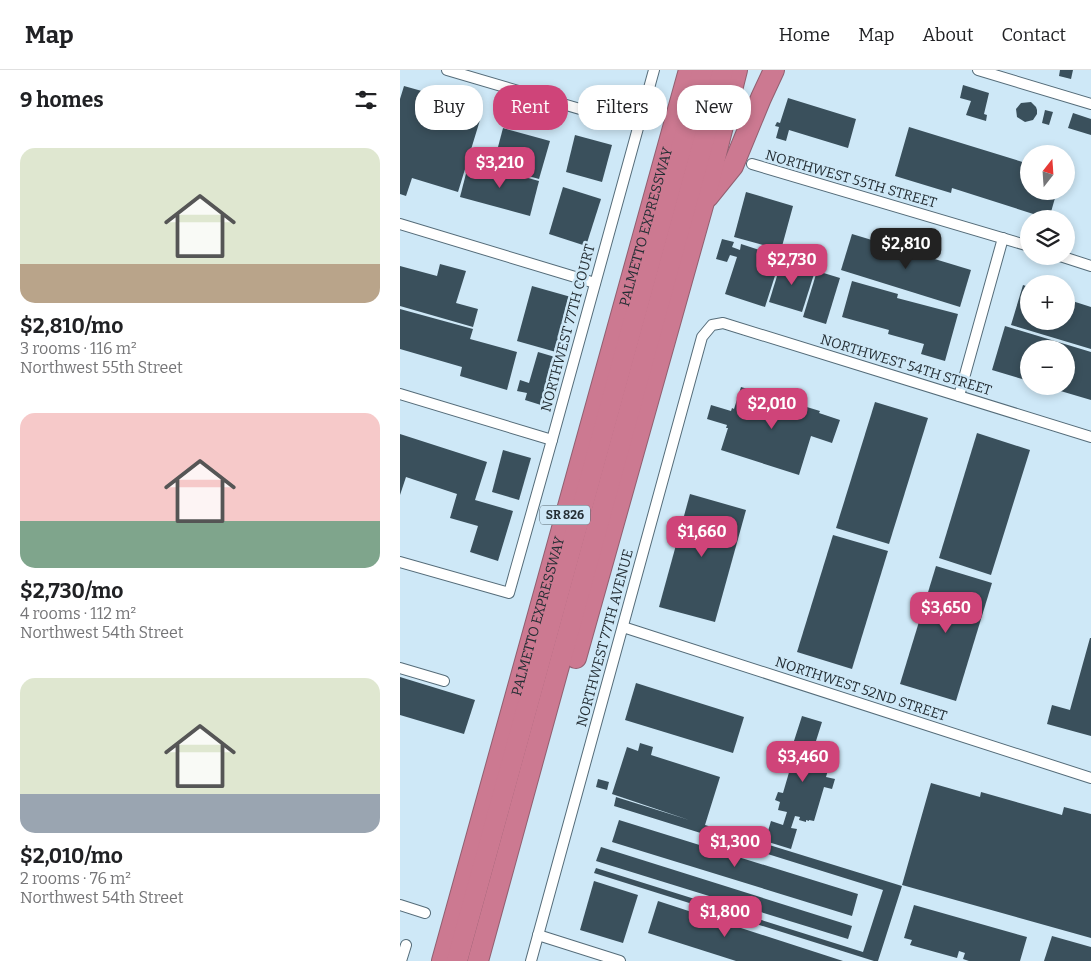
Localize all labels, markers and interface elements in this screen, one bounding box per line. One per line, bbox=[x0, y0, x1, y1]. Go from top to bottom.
text: Map bbox=[25, 21, 74, 49]
text: Home bbox=[779, 24, 830, 46]
text: Map bbox=[858, 24, 894, 46]
text: About bbox=[922, 24, 973, 46]
text: Contact bbox=[1001, 24, 1066, 46]
chip: Buy bbox=[415, 85, 483, 130]
chip: Rent bbox=[493, 85, 568, 130]
chip: Filters bbox=[578, 85, 667, 130]
chip: New bbox=[677, 85, 751, 130]
icon: filters bbox=[352, 86, 380, 114]
text: 9 homes bbox=[20, 87, 104, 113]
street label: PALMETTO EXPRESSWAY bbox=[615, 145, 676, 308]
north arrow bbox=[1020, 145, 1075, 200]
map controls bbox=[1020, 145, 1075, 395]
pin: $3,210 bbox=[459, 146, 541, 189]
street label: NORTHWEST 55TH STREET bbox=[763, 146, 939, 212]
text: $3,210 bbox=[476, 153, 524, 172]
icon: home bbox=[155, 181, 245, 271]
button: layers bbox=[1020, 210, 1075, 265]
pin: $2,810 bbox=[865, 228, 947, 270]
text: $2,810 bbox=[881, 234, 931, 253]
street label: NORTHWEST 77TH COURT bbox=[537, 242, 599, 414]
pin: $2,730 bbox=[751, 244, 833, 286]
text: $2,730 bbox=[767, 250, 817, 269]
button: + bbox=[1020, 275, 1075, 330]
text: $2,810/mo bbox=[20, 313, 123, 339]
street label: NORTHWEST 54TH STREET bbox=[818, 331, 994, 399]
text: 3 rooms · 116 m² bbox=[20, 339, 137, 358]
button: − bbox=[1020, 340, 1075, 395]
text: Northwest 55th Street bbox=[20, 358, 183, 377]
pin: $2,010 bbox=[731, 388, 813, 430]
text: $2,010 bbox=[747, 394, 797, 413]
icon: home bbox=[155, 446, 245, 536]
road number: SR 826 bbox=[540, 506, 590, 524]
pin: $1,660 bbox=[661, 516, 743, 558]
text: $1,660 bbox=[677, 522, 727, 541]
street label: PALMETTO EXPRESSWAY bbox=[507, 534, 568, 698]
street label: NORTHWEST 77TH AVENUE bbox=[573, 547, 637, 729]
text: $2,730/mo bbox=[20, 578, 123, 604]
pin: $3,650 bbox=[905, 592, 987, 634]
text: $3,650 bbox=[921, 598, 971, 617]
text: 4 rooms · 112 m² bbox=[20, 604, 136, 623]
text: Northwest 54th Street bbox=[20, 623, 184, 642]
street label: NORTHWEST 52ND STREET bbox=[773, 653, 949, 725]
icon: home bbox=[155, 711, 245, 801]
pin: $3,460 bbox=[762, 740, 844, 783]
text: $3,460 bbox=[777, 747, 829, 766]
pin: $1,300 bbox=[694, 826, 776, 868]
text: $1,300 bbox=[710, 832, 760, 851]
text: $2,010/mo bbox=[20, 843, 123, 869]
text: 2 rooms · 76 m² bbox=[20, 869, 131, 888]
text: Northwest 54th Street bbox=[20, 888, 184, 907]
pin: $1,800 bbox=[684, 896, 766, 938]
text: $1,800 bbox=[700, 902, 750, 921]

